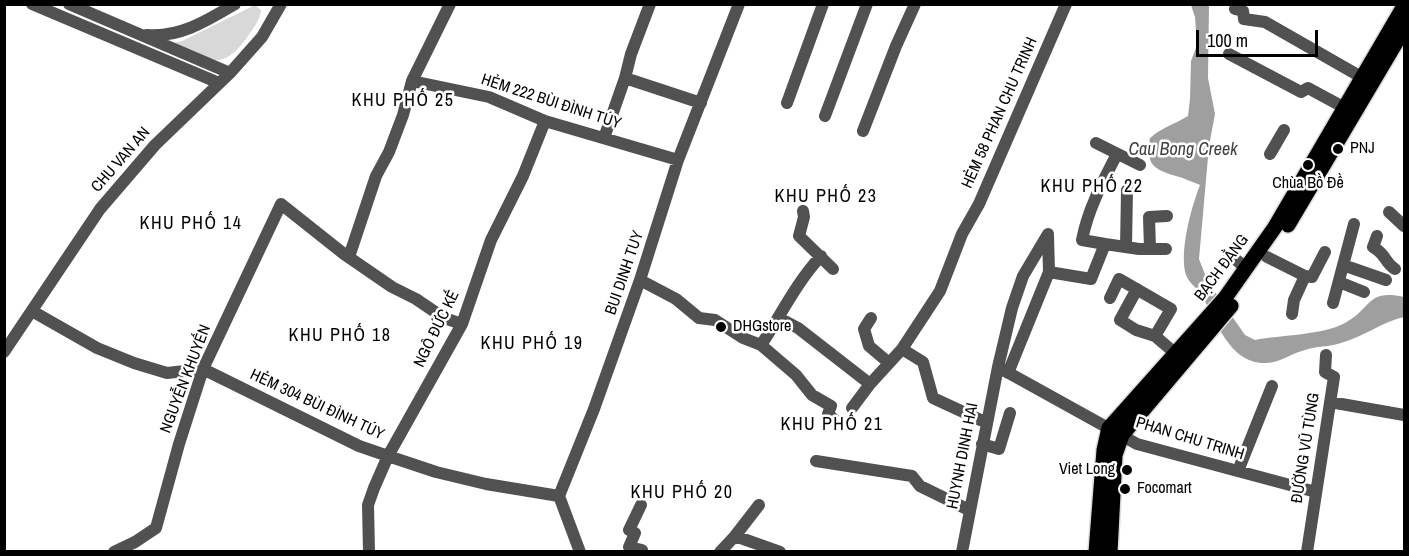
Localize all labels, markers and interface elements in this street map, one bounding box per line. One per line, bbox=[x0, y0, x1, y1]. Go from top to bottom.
scale bar bbox=[1199, 18, 1320, 56]
text: 100 m bbox=[1207, 28, 1248, 53]
street label: HẺM 58 PHAN CHU TRINH bbox=[958, 35, 1042, 191]
street label: HẺM 222 BÙI ĐÌNH TÚY bbox=[479, 70, 623, 134]
district label: KHU PHỐ 25 bbox=[352, 90, 454, 112]
street label: CHU VAN AN bbox=[88, 124, 154, 196]
water label: Cau Bong Creek bbox=[1128, 139, 1238, 161]
place label: PNJ bbox=[1350, 139, 1375, 159]
marker: PNJ bbox=[1331, 142, 1345, 156]
marker: Chùa Bồ Đề bbox=[1301, 158, 1315, 172]
place label: Chùa Bồ Đề bbox=[1272, 174, 1344, 194]
district label: KHU PHỐ 22 bbox=[1041, 176, 1143, 198]
district label: KHU PHỐ 23 bbox=[775, 186, 877, 208]
district label: KHU PHỐ 14 bbox=[140, 213, 242, 235]
street label: BUI DINH TUY bbox=[602, 229, 648, 317]
street label: BẠCH ĐẰNG bbox=[1191, 231, 1253, 305]
street label: NGÔ ĐỨC KẾ bbox=[410, 287, 464, 371]
place label: DHGstore bbox=[733, 317, 791, 337]
marker: DHGstore bbox=[714, 320, 728, 334]
street label: NGUYỄN KHUYẾN bbox=[157, 322, 215, 436]
district label: KHU PHỐ 18 bbox=[289, 325, 391, 347]
district label: KHU PHỐ 19 bbox=[481, 333, 583, 355]
street label: HẺM 304 BÙI ĐÌNH TÚY bbox=[247, 365, 387, 445]
street label: ĐƯỜNG VŨ TÙNG bbox=[1288, 391, 1324, 505]
street label: HUYNH DINH HAI bbox=[943, 401, 983, 511]
street label: PHAN CHU TRINH bbox=[1134, 413, 1246, 465]
district label: KHU PHỐ 21 bbox=[781, 414, 883, 436]
place label: Viet Long bbox=[1059, 460, 1115, 480]
marker: Viet Long bbox=[1120, 463, 1134, 477]
place label: Focomart bbox=[1137, 479, 1192, 499]
district label: KHU PHỐ 20 bbox=[631, 482, 733, 504]
marker: Focomart bbox=[1118, 482, 1132, 496]

